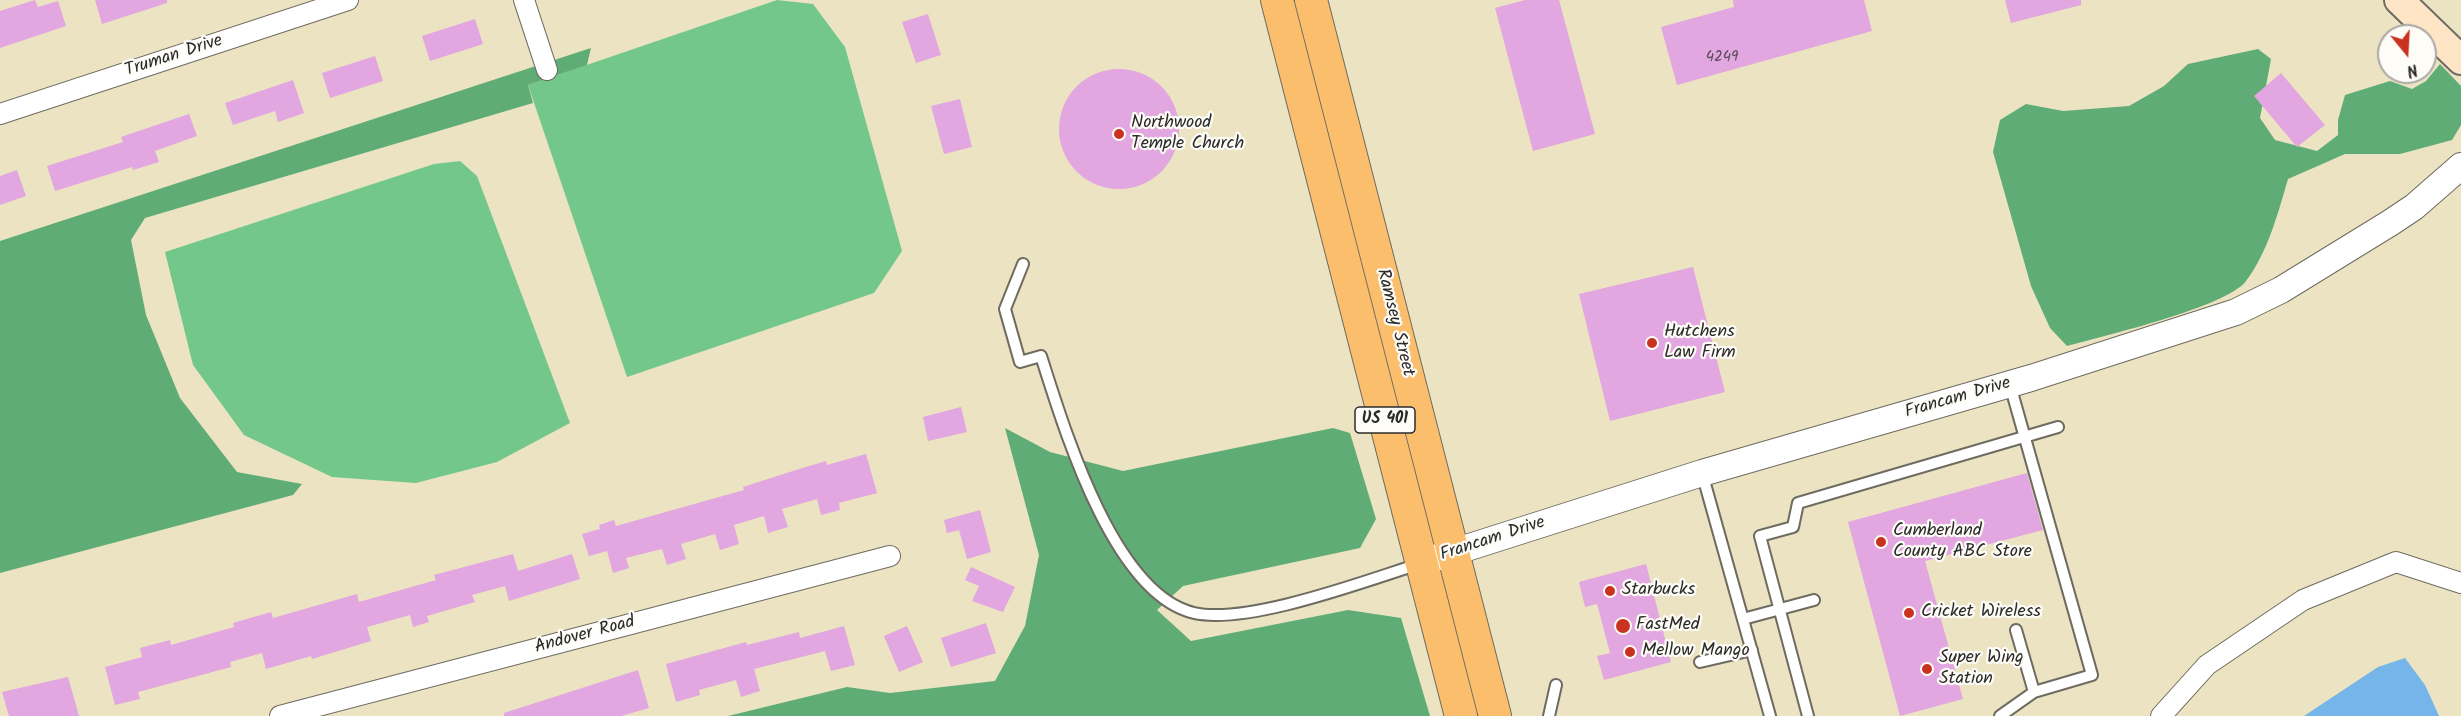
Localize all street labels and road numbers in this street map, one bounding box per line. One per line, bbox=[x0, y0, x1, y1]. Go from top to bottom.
street label: Truman Drive bbox=[122, 31, 226, 83]
street label: Ramsey Street bbox=[1370, 267, 1418, 379]
street label: Francam Drive bbox=[1903, 374, 2013, 424]
road number: US 401 bbox=[1355, 407, 1415, 433]
street label: Francam Drive bbox=[1438, 513, 1548, 567]
street label: Andover Road bbox=[533, 612, 637, 660]

